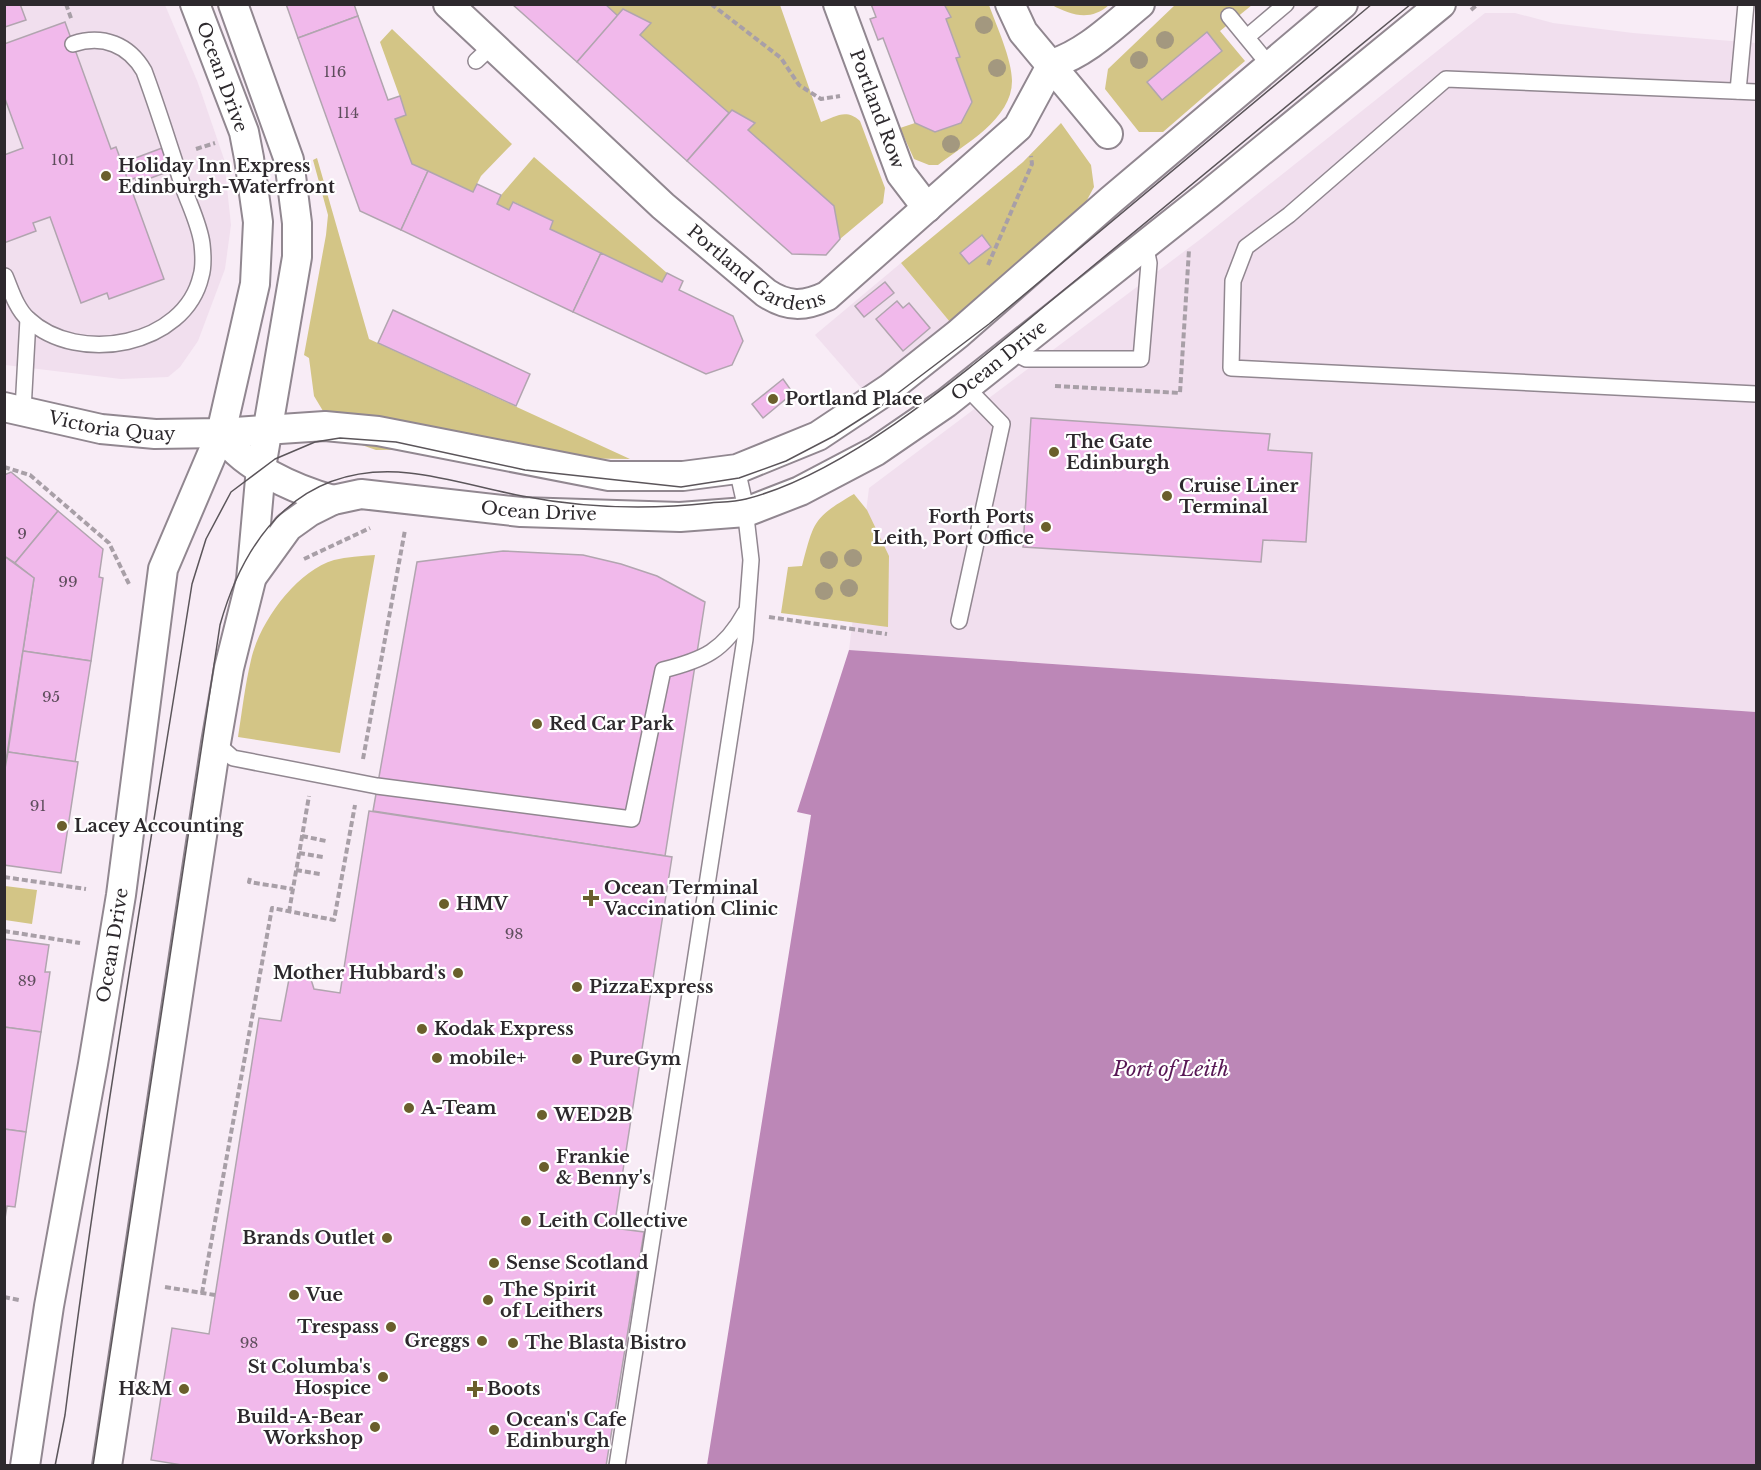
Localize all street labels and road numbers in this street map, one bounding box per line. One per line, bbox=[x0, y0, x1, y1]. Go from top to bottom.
street label: Ocean Drive bbox=[192, 19, 252, 135]
street label: Portland Row bbox=[845, 46, 909, 172]
street label: Portland Gardens bbox=[683, 220, 829, 315]
street label: Ocean Drive bbox=[947, 316, 1051, 406]
street label: Victoria Quay bbox=[45, 406, 176, 445]
street label: Ocean Drive bbox=[480, 497, 597, 525]
street label: Ocean Drive bbox=[92, 887, 133, 1004]

